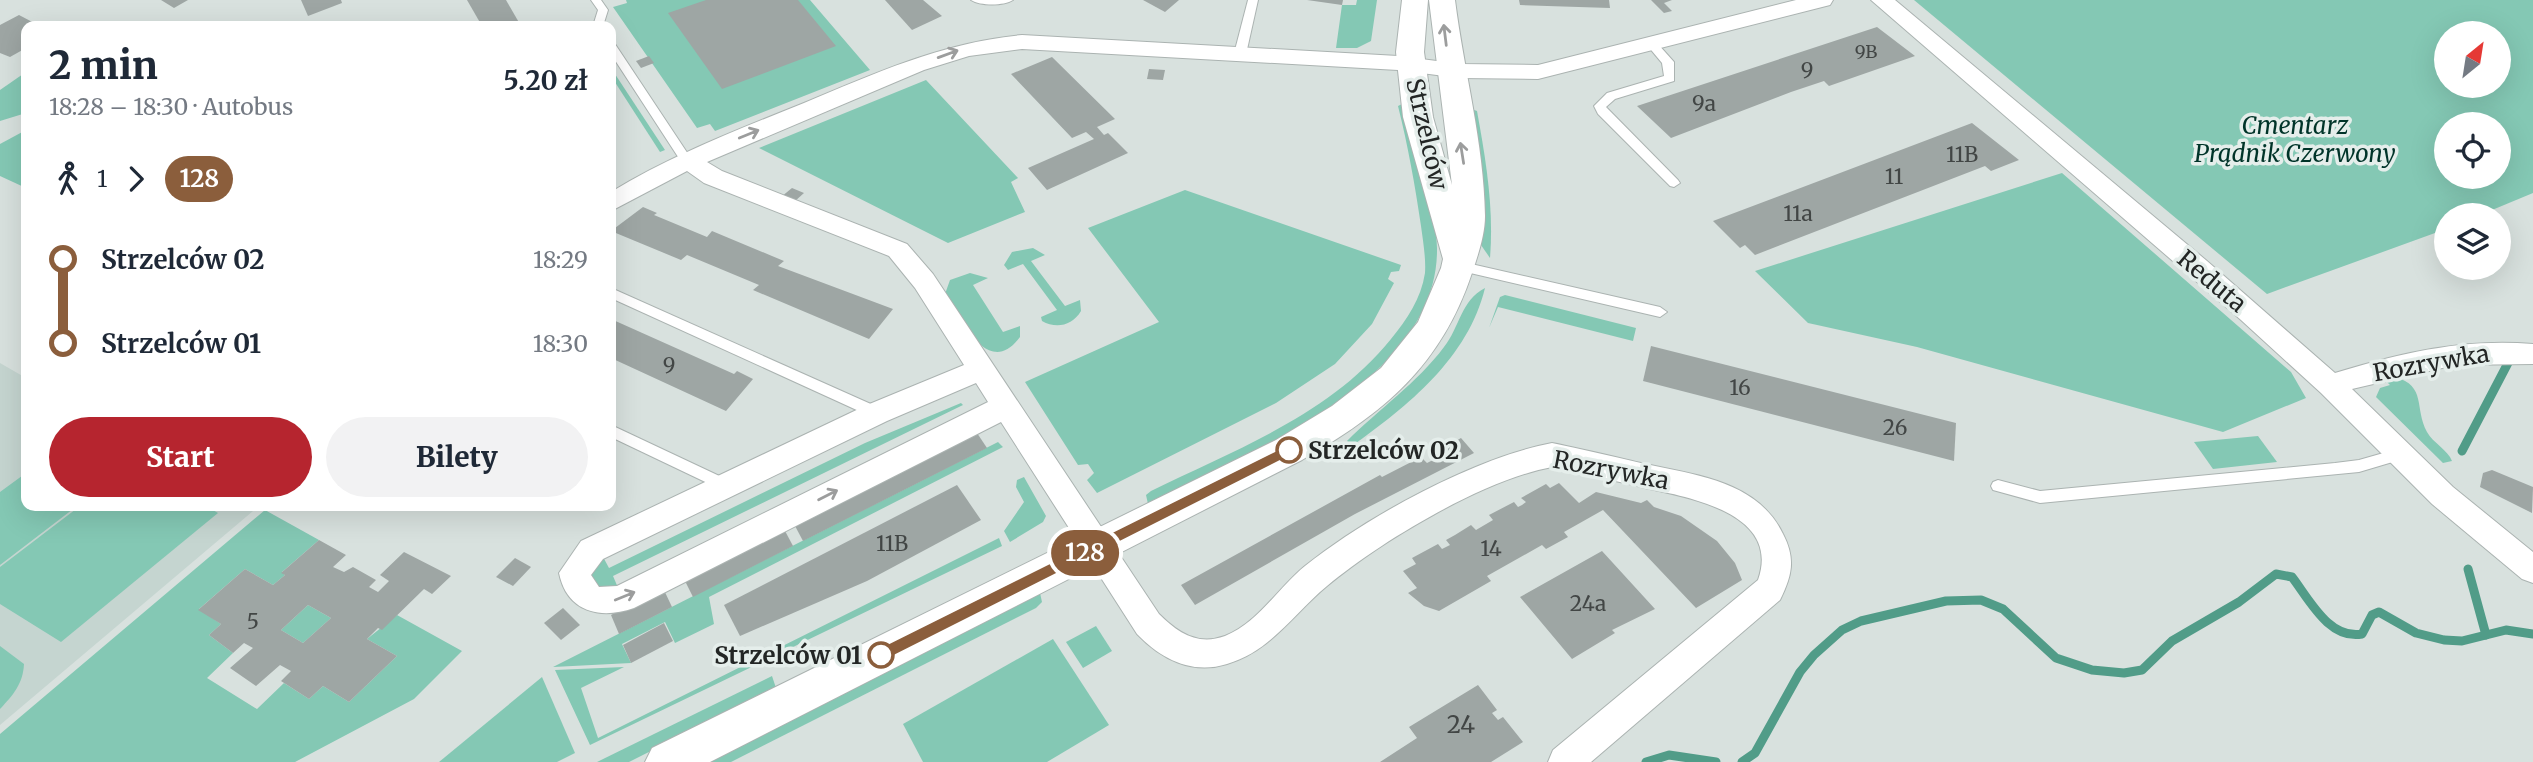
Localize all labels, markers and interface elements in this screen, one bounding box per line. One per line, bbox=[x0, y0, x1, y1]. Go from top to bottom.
north arrow bbox=[2434, 21, 2511, 98]
map controls bbox=[2434, 21, 2511, 280]
one-way arrow bbox=[1439, 24, 1452, 47]
house number: 9B bbox=[1855, 40, 1877, 63]
text: 2 min bbox=[49, 42, 158, 89]
one-way arrow bbox=[937, 47, 959, 59]
house number: 9 bbox=[1801, 57, 1813, 84]
text: 5.20 zł bbox=[504, 64, 588, 97]
street label: Strzelców bbox=[1399, 75, 1455, 193]
house number: 9a bbox=[1692, 90, 1716, 117]
text: 18:28 – 18:30 · Autobus bbox=[49, 92, 293, 121]
park label: Cmentarz Prądnik Czerwony bbox=[2194, 110, 2396, 169]
button: locate bbox=[2434, 112, 2511, 189]
one-way arrow bbox=[737, 127, 759, 140]
house number: 11B bbox=[1946, 141, 1978, 168]
one-way arrow bbox=[1456, 142, 1469, 165]
icon: walk bbox=[49, 160, 87, 198]
icon: forward bbox=[117, 160, 155, 198]
text: 128 bbox=[179, 163, 219, 194]
house number: 11 bbox=[1885, 163, 1903, 190]
text: 1 bbox=[97, 164, 107, 193]
house number: 11a bbox=[1783, 200, 1813, 227]
button: layers bbox=[2434, 203, 2511, 280]
text: Strzelców 02 bbox=[101, 243, 265, 276]
street label: Reduta bbox=[2171, 243, 2253, 319]
text: 18:29 bbox=[533, 245, 588, 274]
text: Strzelców 01 bbox=[101, 327, 261, 360]
text: 18:30 bbox=[533, 329, 588, 358]
street label: Rozrywka bbox=[2370, 338, 2492, 388]
house number: 9 bbox=[663, 352, 675, 379]
house number: 16 bbox=[1729, 374, 1751, 401]
house number: 26 bbox=[1883, 414, 1907, 441]
button: Start bbox=[49, 417, 312, 497]
button: Bilety bbox=[326, 417, 588, 497]
place label: Strzelców 02 bbox=[1308, 435, 1459, 466]
marker: Strzelców 02 bbox=[1276, 437, 1302, 463]
street label: Rozrywka bbox=[1550, 444, 1672, 496]
one-way arrow bbox=[818, 487, 838, 501]
house number: 11B bbox=[876, 530, 908, 557]
line badge: 128 bbox=[1045, 530, 1125, 576]
house number: 14 bbox=[1480, 535, 1502, 562]
text: 128 bbox=[1065, 537, 1105, 568]
one-way arrow bbox=[614, 589, 635, 602]
house number: 24a bbox=[1570, 590, 1606, 617]
house number: 5 bbox=[247, 608, 259, 635]
place label: Strzelców 01 bbox=[714, 640, 862, 671]
marker: Strzelców 01 bbox=[868, 642, 894, 668]
house number: 24 bbox=[1447, 709, 1475, 740]

